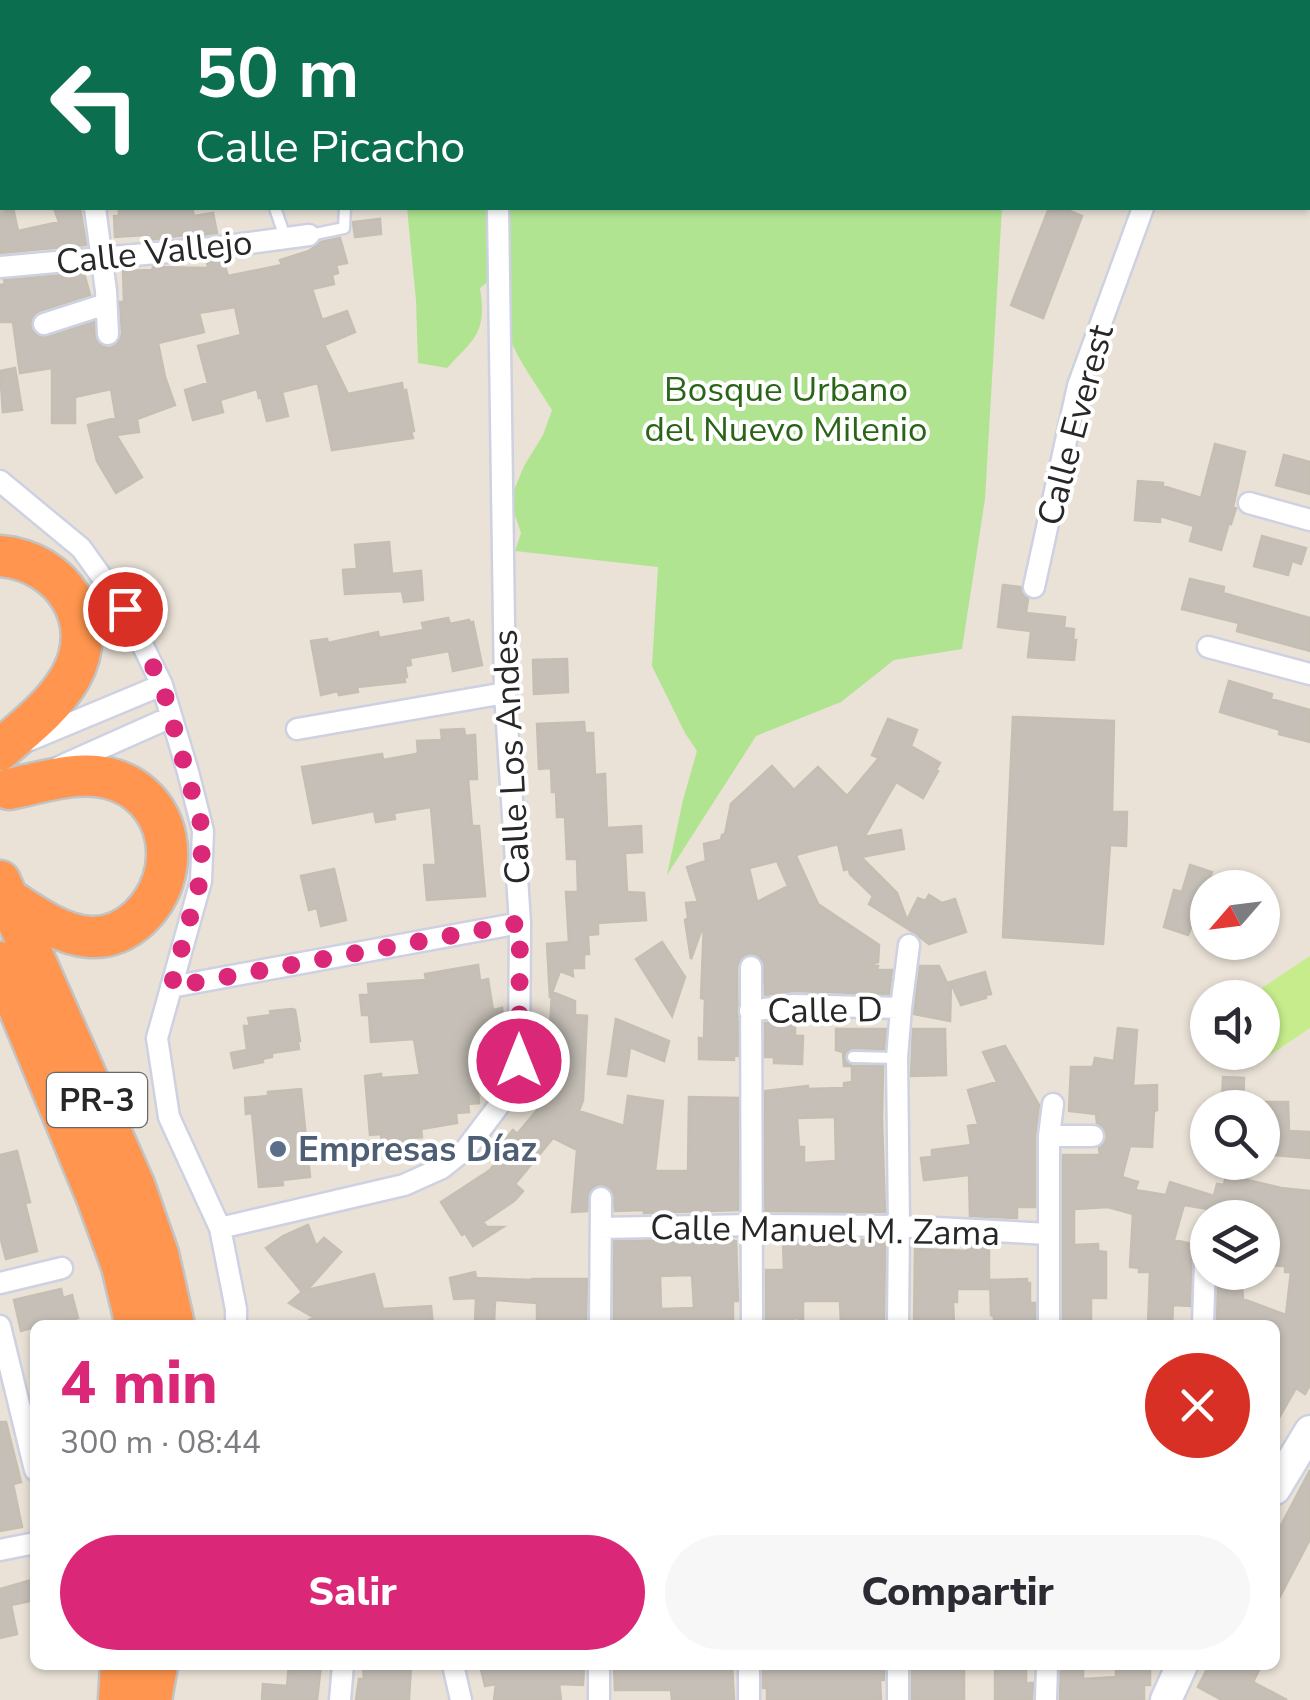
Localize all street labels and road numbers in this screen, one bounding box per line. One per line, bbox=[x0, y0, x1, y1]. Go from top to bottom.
street label: Calle Vallejo bbox=[54, 219, 255, 286]
street label: Calle Everest bbox=[1026, 319, 1125, 531]
street label: Calle Los Andes bbox=[481, 628, 542, 886]
street label: Calle D bbox=[767, 986, 883, 1035]
road number: PR-3 bbox=[47, 1073, 147, 1127]
street label: Calle Manuel M. Zama bbox=[650, 1204, 1000, 1257]

